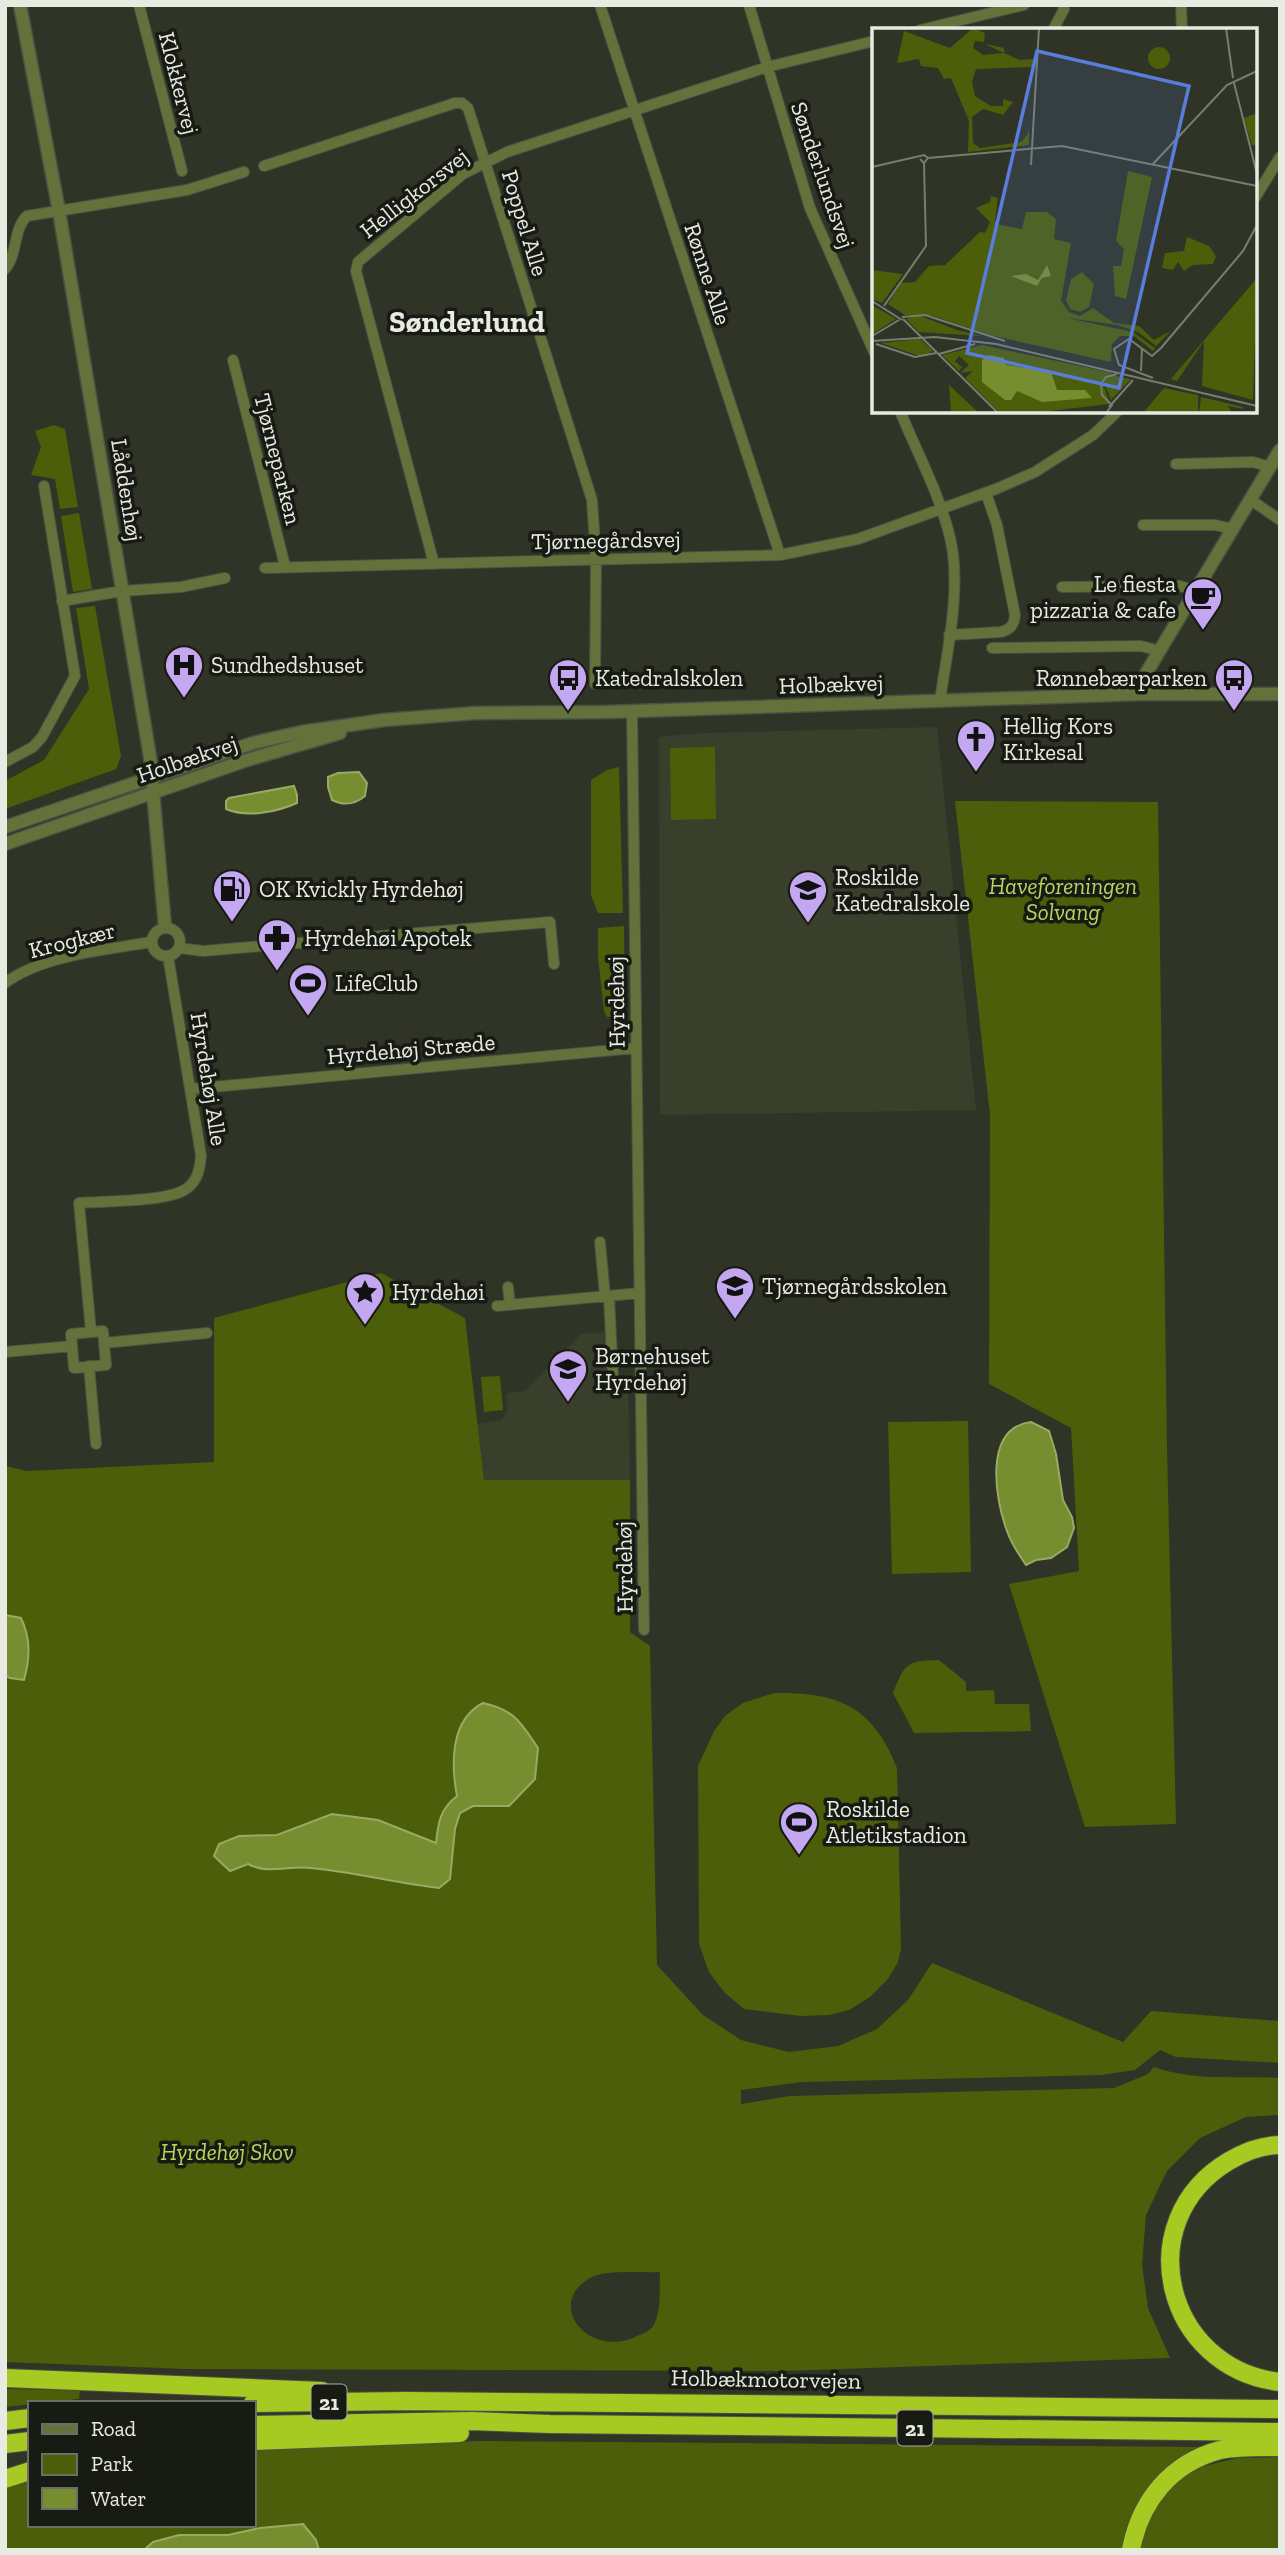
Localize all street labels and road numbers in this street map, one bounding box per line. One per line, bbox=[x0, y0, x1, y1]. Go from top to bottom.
street label: Klokkervej bbox=[153, 29, 205, 137]
street label: Sønderlundsvej bbox=[785, 98, 861, 252]
street label: Helligkorsvej bbox=[354, 142, 474, 244]
street label: Poppel Alle bbox=[496, 167, 554, 279]
street label: Rønne Alle bbox=[678, 220, 738, 328]
street label: Tjørneparken bbox=[248, 390, 308, 528]
street label: Låddenhøj bbox=[105, 437, 149, 543]
street label: Tjørnegårdsvej bbox=[531, 525, 681, 555]
street label: Holbækvej bbox=[778, 668, 884, 700]
street label: Holbækvej bbox=[133, 729, 241, 789]
street label: Krogkær bbox=[26, 916, 118, 964]
street label: Hyrdehøj bbox=[601, 956, 631, 1048]
street label: Hyrdehøj Alle bbox=[185, 1010, 233, 1148]
street label: Hyrdehøj Stræde bbox=[326, 1028, 496, 1070]
street label: Hyrdehøj bbox=[609, 1521, 639, 1613]
street label: Holbækmotorvejen bbox=[671, 2363, 861, 2395]
road number: 21 bbox=[312, 2384, 346, 2420]
road number: 21 bbox=[898, 2410, 932, 2446]

